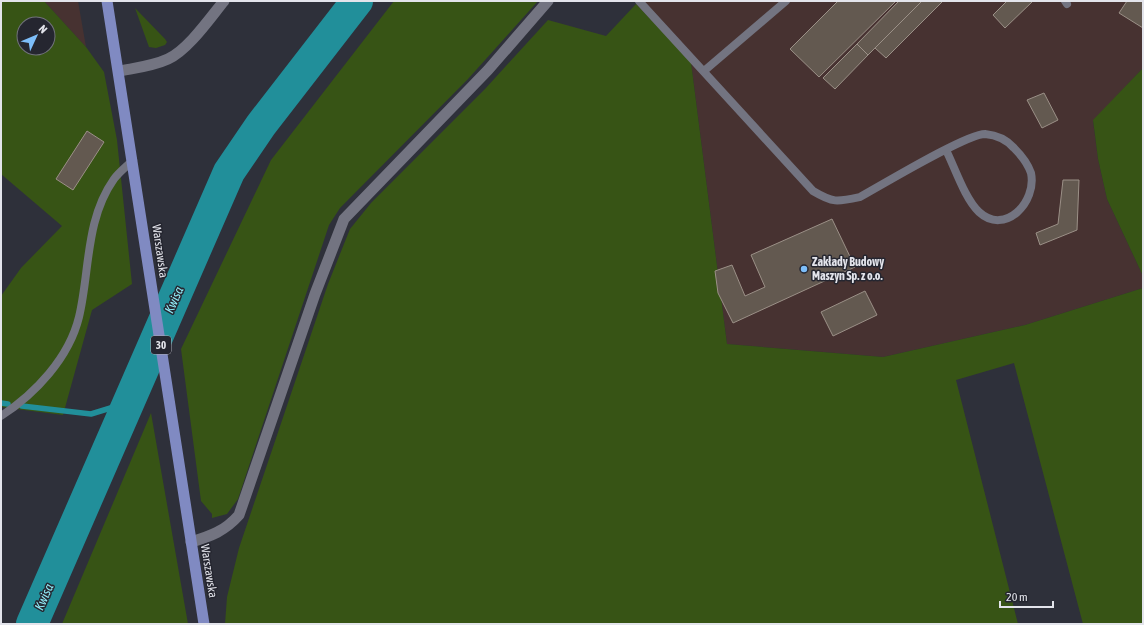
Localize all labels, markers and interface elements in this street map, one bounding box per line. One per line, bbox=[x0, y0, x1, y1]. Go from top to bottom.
north arrow bbox=[16, 16, 56, 56]
text: N bbox=[37, 23, 50, 36]
street label: Warszawska bbox=[149, 223, 171, 279]
place label: Zakłady Budowy Maszyn Sp. z o.o. bbox=[812, 255, 884, 283]
marker: Zakłady Budowy Maszyn Sp. z o.o. bbox=[799, 264, 809, 274]
water label: Kwisa bbox=[162, 284, 186, 316]
road number: 30 bbox=[151, 336, 171, 354]
street label: Warszawska bbox=[198, 543, 220, 599]
water label: Kwisa bbox=[32, 581, 56, 613]
scale bar bbox=[1000, 583, 1053, 609]
text: 20 m bbox=[1006, 590, 1028, 604]

